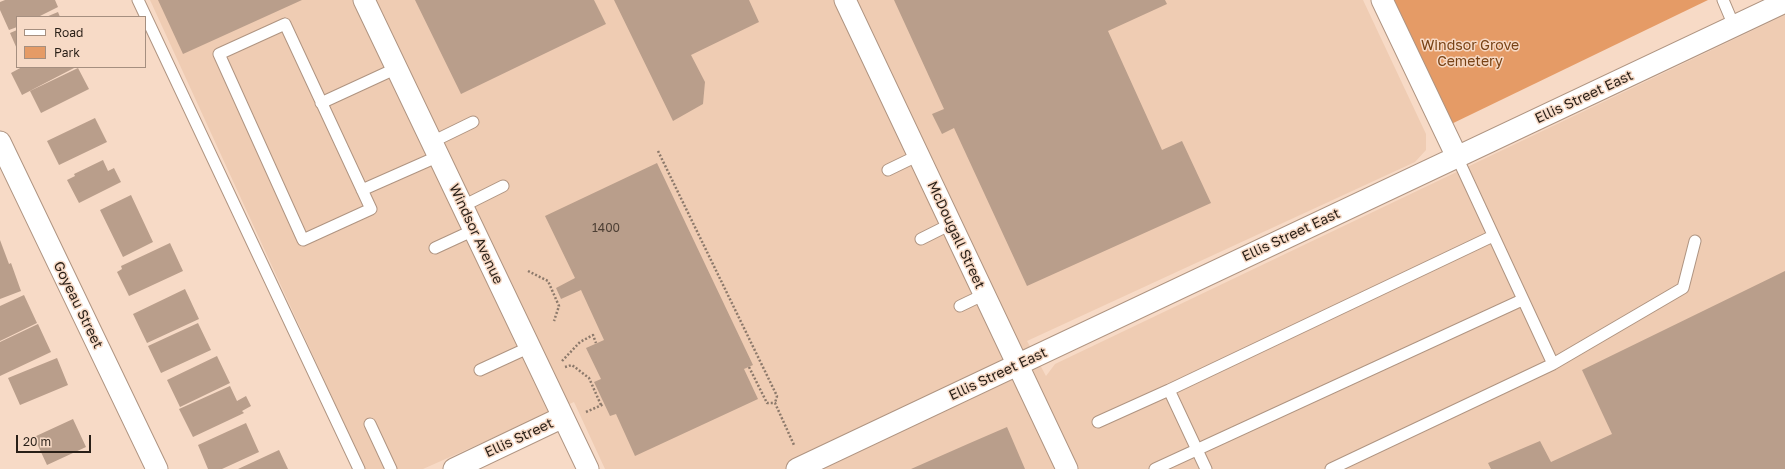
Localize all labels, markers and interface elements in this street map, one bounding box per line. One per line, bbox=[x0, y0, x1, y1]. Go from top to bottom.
legend bbox=[16, 16, 146, 68]
text: Road bbox=[54, 25, 83, 40]
park label: Windsor Grove Cemetery bbox=[1421, 38, 1519, 70]
text: Park bbox=[54, 45, 80, 60]
street label: Ellis Street East bbox=[1532, 67, 1636, 127]
street label: McDougall Street bbox=[924, 179, 988, 291]
street label: Windsor Avenue bbox=[445, 181, 507, 287]
street label: Ellis Street East bbox=[1239, 205, 1343, 265]
house number: 1400 bbox=[592, 221, 620, 235]
street label: Goyeau Street bbox=[50, 259, 106, 351]
street label: Ellis Street East bbox=[946, 344, 1050, 404]
street label: Ellis Street bbox=[482, 415, 556, 461]
scale bar bbox=[18, 427, 93, 453]
text: 20 m bbox=[23, 434, 51, 449]

